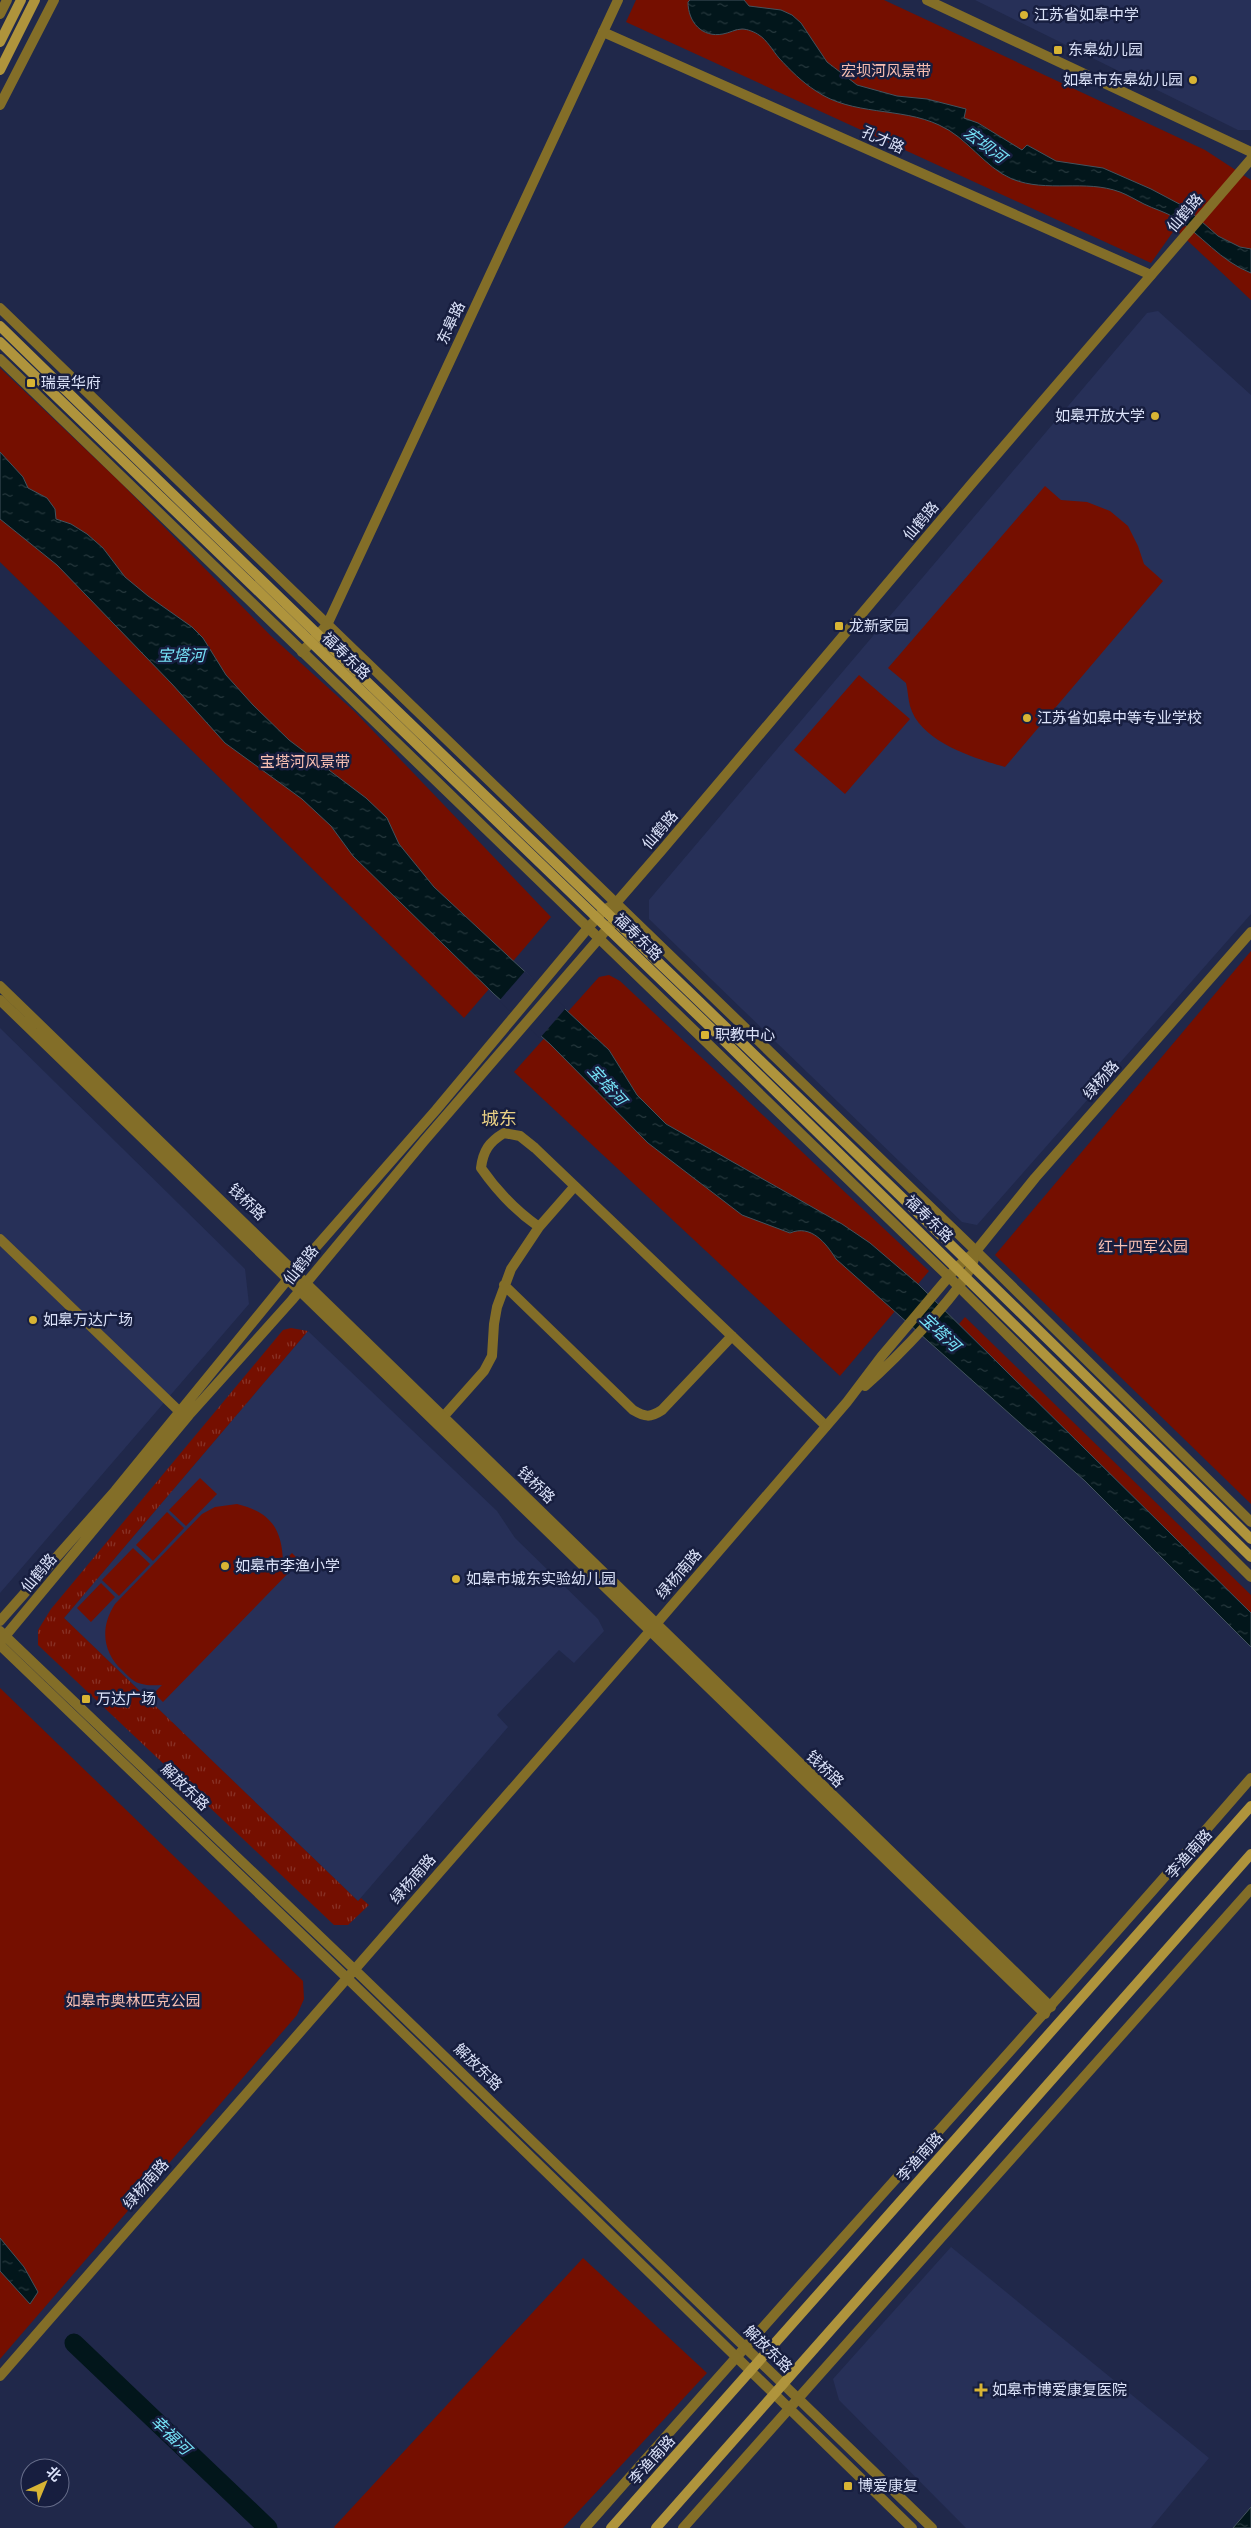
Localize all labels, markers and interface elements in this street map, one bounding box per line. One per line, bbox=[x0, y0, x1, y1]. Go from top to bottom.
place label: 江苏省如皋中学 bbox=[1034, 6, 1139, 24]
marker: 江苏省如皋中学 bbox=[1018, 9, 1030, 21]
place label: 东皋幼儿园 bbox=[1068, 41, 1143, 59]
marker: 东皋幼儿园 bbox=[1052, 44, 1064, 56]
park label: 宏坝河风景带 bbox=[841, 62, 931, 80]
place label: 如皋市东皋幼儿园 bbox=[1063, 71, 1183, 89]
marker: 如皋市东皋幼儿园 bbox=[1187, 74, 1199, 86]
street label: 孔才路 bbox=[859, 123, 907, 157]
water label: 宏坝河 bbox=[960, 123, 1012, 169]
street label: 仙鹤路 bbox=[1163, 190, 1207, 236]
street label: 东皋路 bbox=[433, 299, 469, 347]
place label: 瑞景华府 bbox=[41, 374, 101, 392]
marker: 瑞景华府 bbox=[25, 377, 37, 389]
place label: 如皋开放大学 bbox=[1055, 407, 1145, 425]
marker: 如皋开放大学 bbox=[1149, 410, 1161, 422]
street label: 仙鹤路 bbox=[900, 498, 942, 544]
place label: 龙新家园 bbox=[849, 617, 909, 635]
marker: 龙新家园 bbox=[833, 620, 845, 632]
street label: 福寿东路 bbox=[318, 629, 374, 683]
water label: 宝塔河 bbox=[157, 646, 208, 665]
place label: 江苏省如皋中等专业学校 bbox=[1037, 709, 1202, 727]
marker: 江苏省如皋中等专业学校 bbox=[1021, 712, 1033, 724]
park label: 宝塔河风景带 bbox=[260, 753, 350, 771]
street label: 仙鹤路 bbox=[638, 807, 682, 853]
street label: 福寿东路 bbox=[610, 910, 666, 964]
place label: 职教中心 bbox=[715, 1026, 775, 1044]
marker: 职教中心 bbox=[699, 1029, 711, 1041]
street label: 绿杨路 bbox=[1079, 1057, 1123, 1103]
water label: 宝塔河 bbox=[584, 1061, 632, 1111]
district label: 城东 bbox=[481, 1108, 517, 1129]
street label: 钱桥路 bbox=[225, 1180, 269, 1224]
street label: 福寿东路 bbox=[901, 1192, 957, 1246]
park label: 红十四军公园 bbox=[1098, 1238, 1188, 1256]
street label: 仙鹤路 bbox=[280, 1242, 322, 1288]
water label: 宝塔河 bbox=[916, 1309, 966, 1357]
place label: 如皋万达广场 bbox=[43, 1311, 133, 1329]
marker: 如皋万达广场 bbox=[27, 1314, 39, 1326]
street label: 钱桥路 bbox=[514, 1463, 558, 1507]
street label: 绿杨南路 bbox=[653, 1545, 705, 1603]
street label: 仙鹤路 bbox=[18, 1550, 60, 1596]
place label: 如皋市李渔小学 bbox=[235, 1557, 340, 1575]
marker: 如皋市李渔小学 bbox=[219, 1560, 231, 1572]
place label: 如皋市城东实验幼儿园 bbox=[466, 1570, 616, 1588]
marker: 如皋市城东实验幼儿园 bbox=[450, 1573, 462, 1585]
place label: 万达广场 bbox=[96, 1690, 156, 1708]
marker: 万达广场 bbox=[80, 1693, 92, 1705]
street label: 钱桥路 bbox=[803, 1747, 847, 1791]
street label: 解放东路 bbox=[157, 1760, 213, 1814]
street label: 李渔南路 bbox=[1162, 1826, 1216, 1882]
street label: 绿杨南路 bbox=[387, 1850, 439, 1908]
park label: 如皋市奥林匹克公园 bbox=[65, 1992, 201, 2010]
street label: 解放东路 bbox=[450, 2040, 506, 2094]
street label: 李渔南路 bbox=[893, 2129, 947, 2185]
street label: 绿杨南路 bbox=[120, 2155, 172, 2213]
street label: 解放东路 bbox=[740, 2322, 796, 2376]
place label: 如皋市博爱康复医院 bbox=[992, 2381, 1127, 2399]
marker: 如皋市博爱康复医院 bbox=[974, 2383, 988, 2397]
water label: 幸福河 bbox=[147, 2411, 197, 2461]
street label: 李渔南路 bbox=[625, 2432, 679, 2488]
north arrow bbox=[20, 2458, 70, 2508]
text: 北 bbox=[43, 2463, 65, 2484]
place label: 博爱康复 bbox=[858, 2477, 918, 2495]
marker: 博爱康复 bbox=[842, 2480, 854, 2492]

